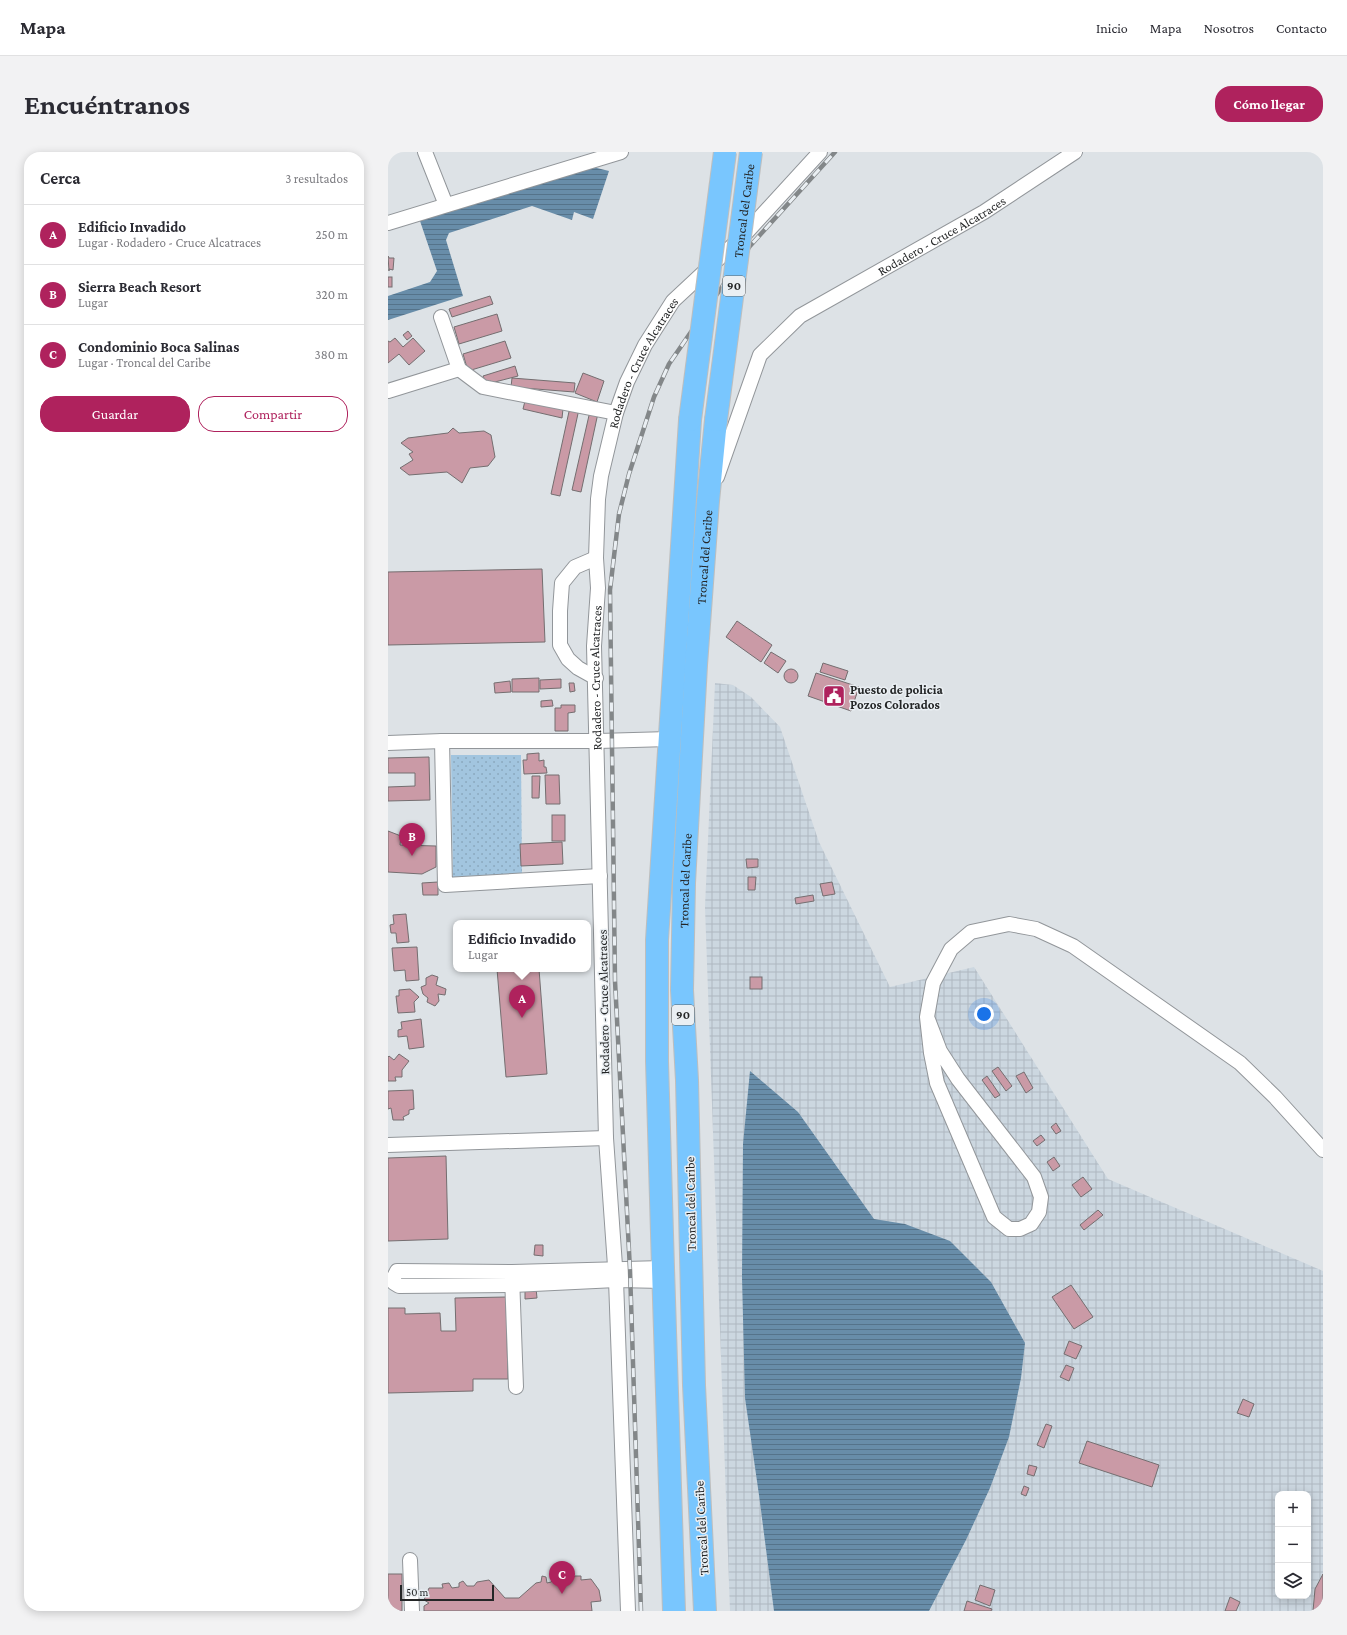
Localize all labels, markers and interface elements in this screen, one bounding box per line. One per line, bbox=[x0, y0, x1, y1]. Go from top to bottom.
text: Mapa bbox=[20, 17, 66, 38]
text: Inicio bbox=[1096, 20, 1128, 36]
text: Mapa bbox=[1150, 20, 1182, 36]
text: Nosotros bbox=[1204, 20, 1254, 36]
text: Contacto bbox=[1276, 20, 1327, 36]
button: Cómo llegar bbox=[1215, 86, 1323, 122]
text: Encuéntranos bbox=[24, 89, 190, 120]
street label: Troncal del Caribe bbox=[730, 163, 757, 259]
text: Cerca bbox=[40, 169, 80, 188]
text: 3 resultados bbox=[285, 171, 348, 186]
street label: Rodadero - Cruce Alcatraces bbox=[875, 193, 1008, 279]
text: Edificio Invadido bbox=[78, 219, 186, 235]
text: A bbox=[49, 227, 57, 242]
text: 250 m bbox=[315, 227, 348, 242]
text: Lugar · Rodadero - Cruce Alcatraces bbox=[78, 235, 261, 250]
road number: 90 bbox=[723, 276, 745, 296]
text: Sierra Beach Resort bbox=[78, 279, 201, 295]
text: B bbox=[49, 287, 57, 302]
text: 320 m bbox=[315, 287, 348, 302]
street label: Rodadero - Cruce Alcatraces bbox=[606, 293, 681, 430]
text: Lugar bbox=[78, 295, 108, 310]
text: Condominio Boca Salinas bbox=[78, 339, 239, 355]
text: C bbox=[49, 347, 57, 362]
text: 380 m bbox=[315, 347, 348, 362]
text: Lugar · Troncal del Caribe bbox=[78, 355, 211, 370]
button: Guardar bbox=[40, 396, 190, 432]
button: Compartir bbox=[198, 396, 348, 432]
street label: Troncal del Caribe bbox=[693, 509, 715, 605]
street label: Rodadero - Cruce Alcatraces bbox=[587, 605, 605, 750]
place label: Puesto de policia Pozos Colorados bbox=[850, 682, 943, 712]
public building icon: Puesto de policia Pozos Colorados bbox=[821, 683, 847, 709]
pin: B bbox=[399, 823, 425, 856]
street label: Troncal del Caribe bbox=[676, 833, 695, 928]
popup bbox=[453, 920, 591, 972]
street label: Rodadero - Cruce Alcatraces bbox=[595, 929, 612, 1075]
text: Edificio Invadido bbox=[468, 931, 576, 947]
text: Lugar bbox=[468, 947, 498, 962]
pin: A bbox=[509, 985, 535, 1018]
your location bbox=[974, 1004, 994, 1024]
road number: 90 bbox=[672, 1005, 694, 1025]
street label: Troncal del Caribe bbox=[682, 1156, 699, 1251]
street label: Troncal del Caribe bbox=[692, 1480, 711, 1576]
map controls bbox=[1275, 1491, 1311, 1599]
button: + bbox=[1275, 1491, 1311, 1527]
button: − bbox=[1275, 1527, 1311, 1563]
pin: C bbox=[549, 1561, 575, 1594]
button: layers bbox=[1275, 1563, 1311, 1599]
scale bar bbox=[400, 1583, 494, 1602]
text: 50 m bbox=[406, 1586, 428, 1598]

